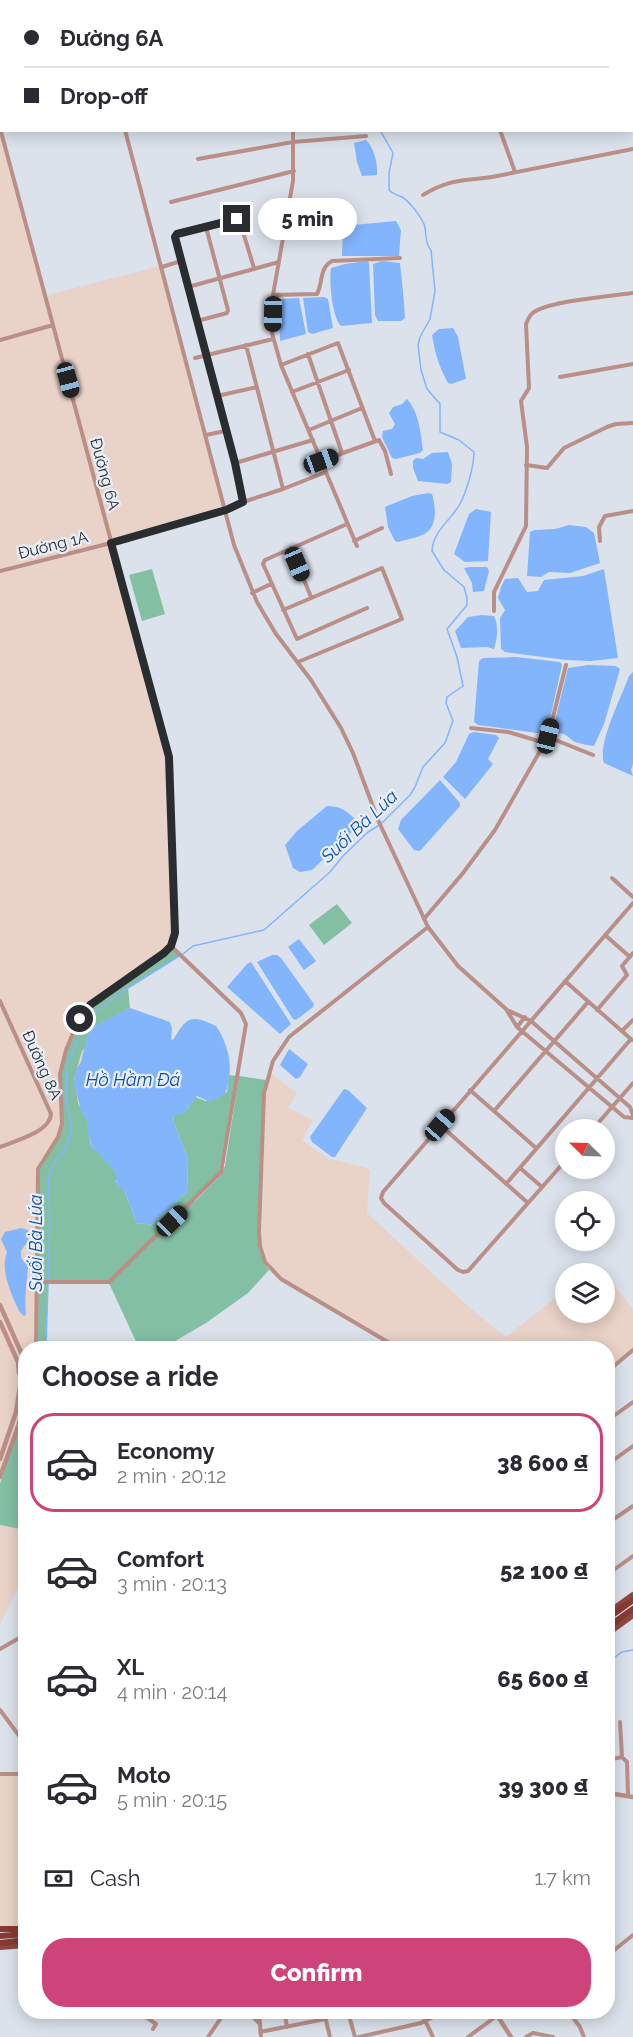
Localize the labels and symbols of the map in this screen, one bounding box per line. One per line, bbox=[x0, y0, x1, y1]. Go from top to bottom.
callout: 5 min bbox=[258, 198, 357, 240]
route end bbox=[223, 205, 250, 232]
car bbox=[264, 296, 282, 332]
car bbox=[55, 360, 81, 400]
street label: Đường 6A bbox=[86, 436, 124, 512]
car bbox=[301, 446, 341, 476]
street label: Đường 1A bbox=[16, 527, 90, 563]
car bbox=[282, 544, 312, 584]
car bbox=[535, 716, 561, 756]
water label: Suối Bà Lúa bbox=[316, 785, 402, 867]
route start bbox=[66, 1005, 93, 1032]
street label: Đường 8A bbox=[18, 1027, 66, 1103]
water label: Hồ Hầm Đá bbox=[86, 1069, 181, 1090]
car bbox=[421, 1106, 459, 1144]
north arrow bbox=[555, 1119, 615, 1179]
water label: Suối Bà Lúa bbox=[25, 1194, 46, 1292]
car bbox=[153, 1202, 191, 1240]

